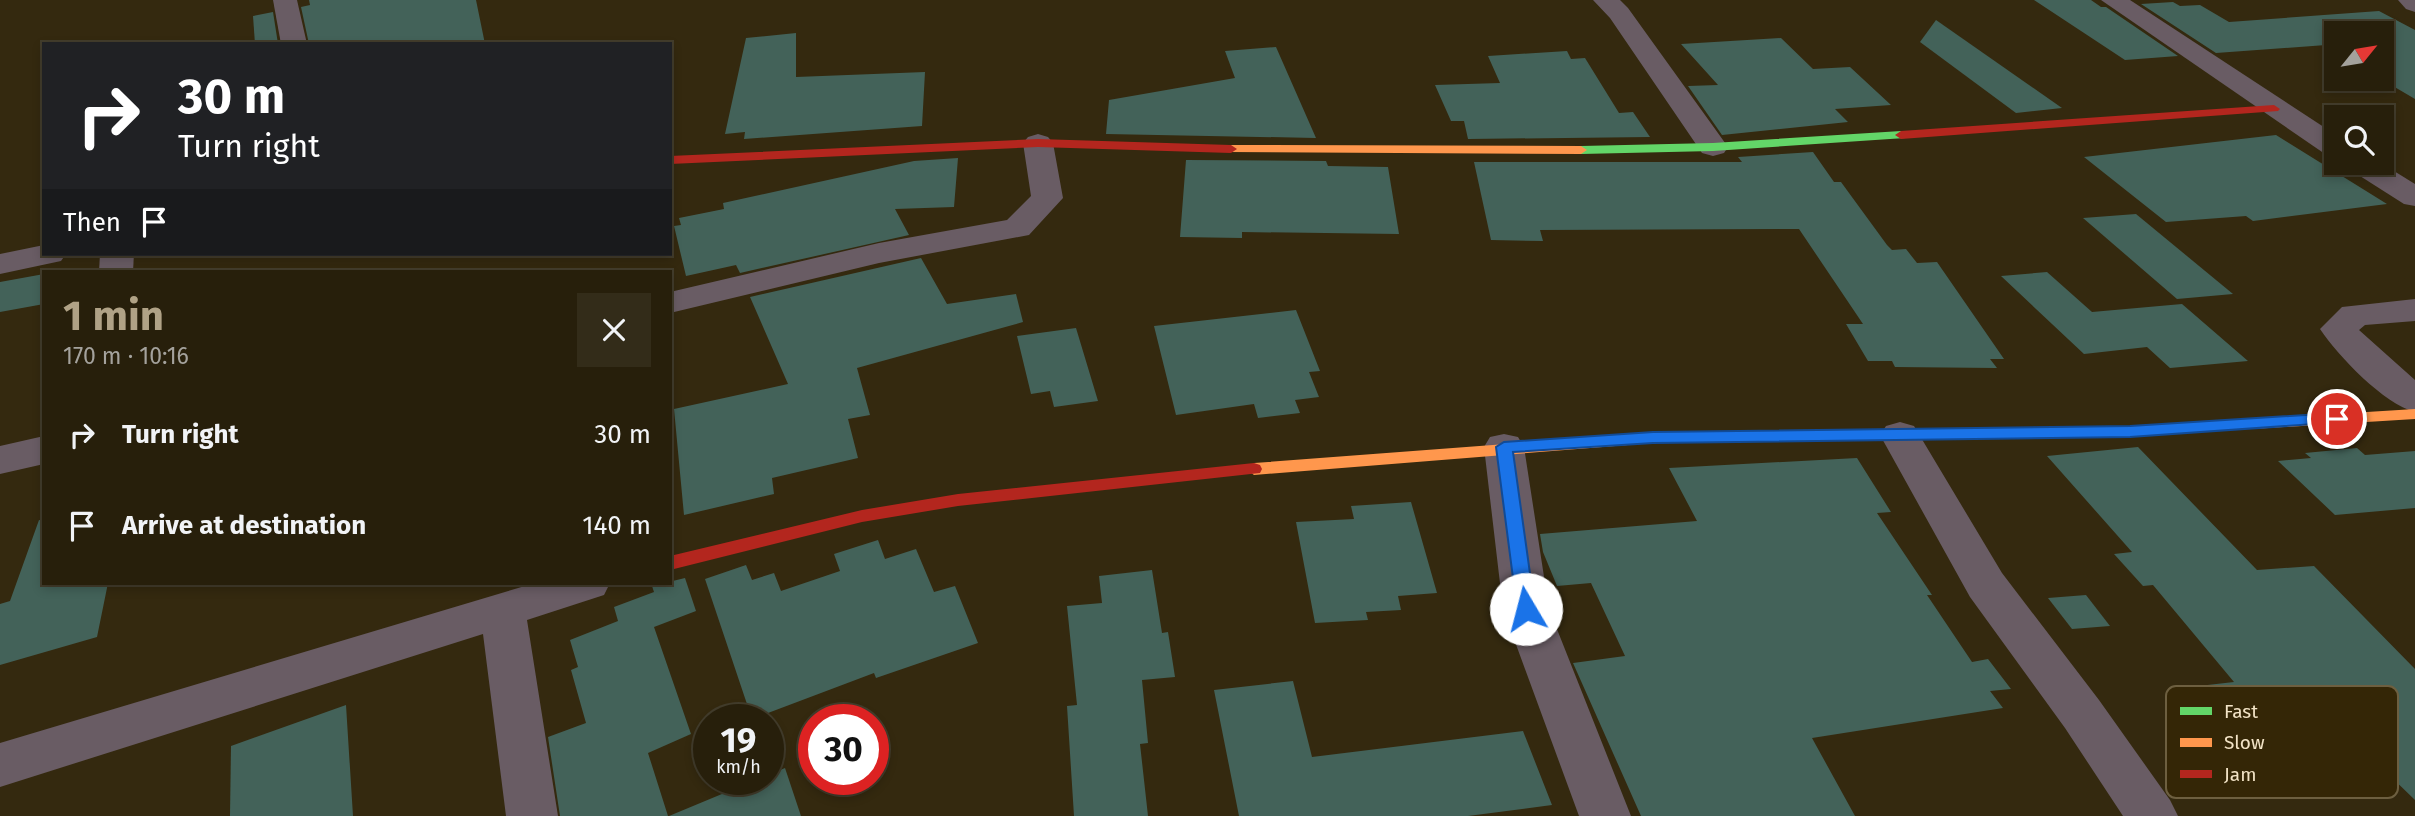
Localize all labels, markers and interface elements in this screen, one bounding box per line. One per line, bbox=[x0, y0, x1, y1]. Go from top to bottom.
north arrow bbox=[2324, 21, 2394, 91]
map controls bbox=[2324, 21, 2394, 175]
text: 30 m bbox=[178, 67, 285, 126]
icon: right bbox=[63, 70, 154, 161]
button: search bbox=[2324, 105, 2394, 175]
text: Turn right bbox=[178, 127, 320, 165]
icon: arrive bbox=[135, 203, 173, 241]
text: Then bbox=[63, 207, 121, 238]
text: 1 min bbox=[63, 291, 164, 341]
button: close bbox=[577, 293, 651, 367]
text: 170 m · 10:16 bbox=[63, 342, 189, 370]
pin bbox=[2307, 389, 2367, 449]
icon: arrive bbox=[2318, 400, 2356, 438]
icon: right bbox=[63, 416, 101, 454]
text: Turn right bbox=[122, 419, 239, 450]
text: 30 m bbox=[594, 419, 651, 450]
icon: arrive bbox=[63, 507, 101, 545]
text: Arrive at destination bbox=[122, 510, 366, 541]
text: 140 m bbox=[582, 510, 651, 541]
position arrow bbox=[1489, 572, 1563, 646]
legend bbox=[2166, 686, 2398, 798]
text: Fast bbox=[2224, 700, 2258, 723]
speed limit sign: 30 bbox=[798, 704, 889, 795]
text: 19 bbox=[721, 719, 756, 761]
text: Slow bbox=[2224, 731, 2265, 754]
text: km/h bbox=[716, 756, 761, 778]
text: Jam bbox=[2224, 763, 2256, 786]

